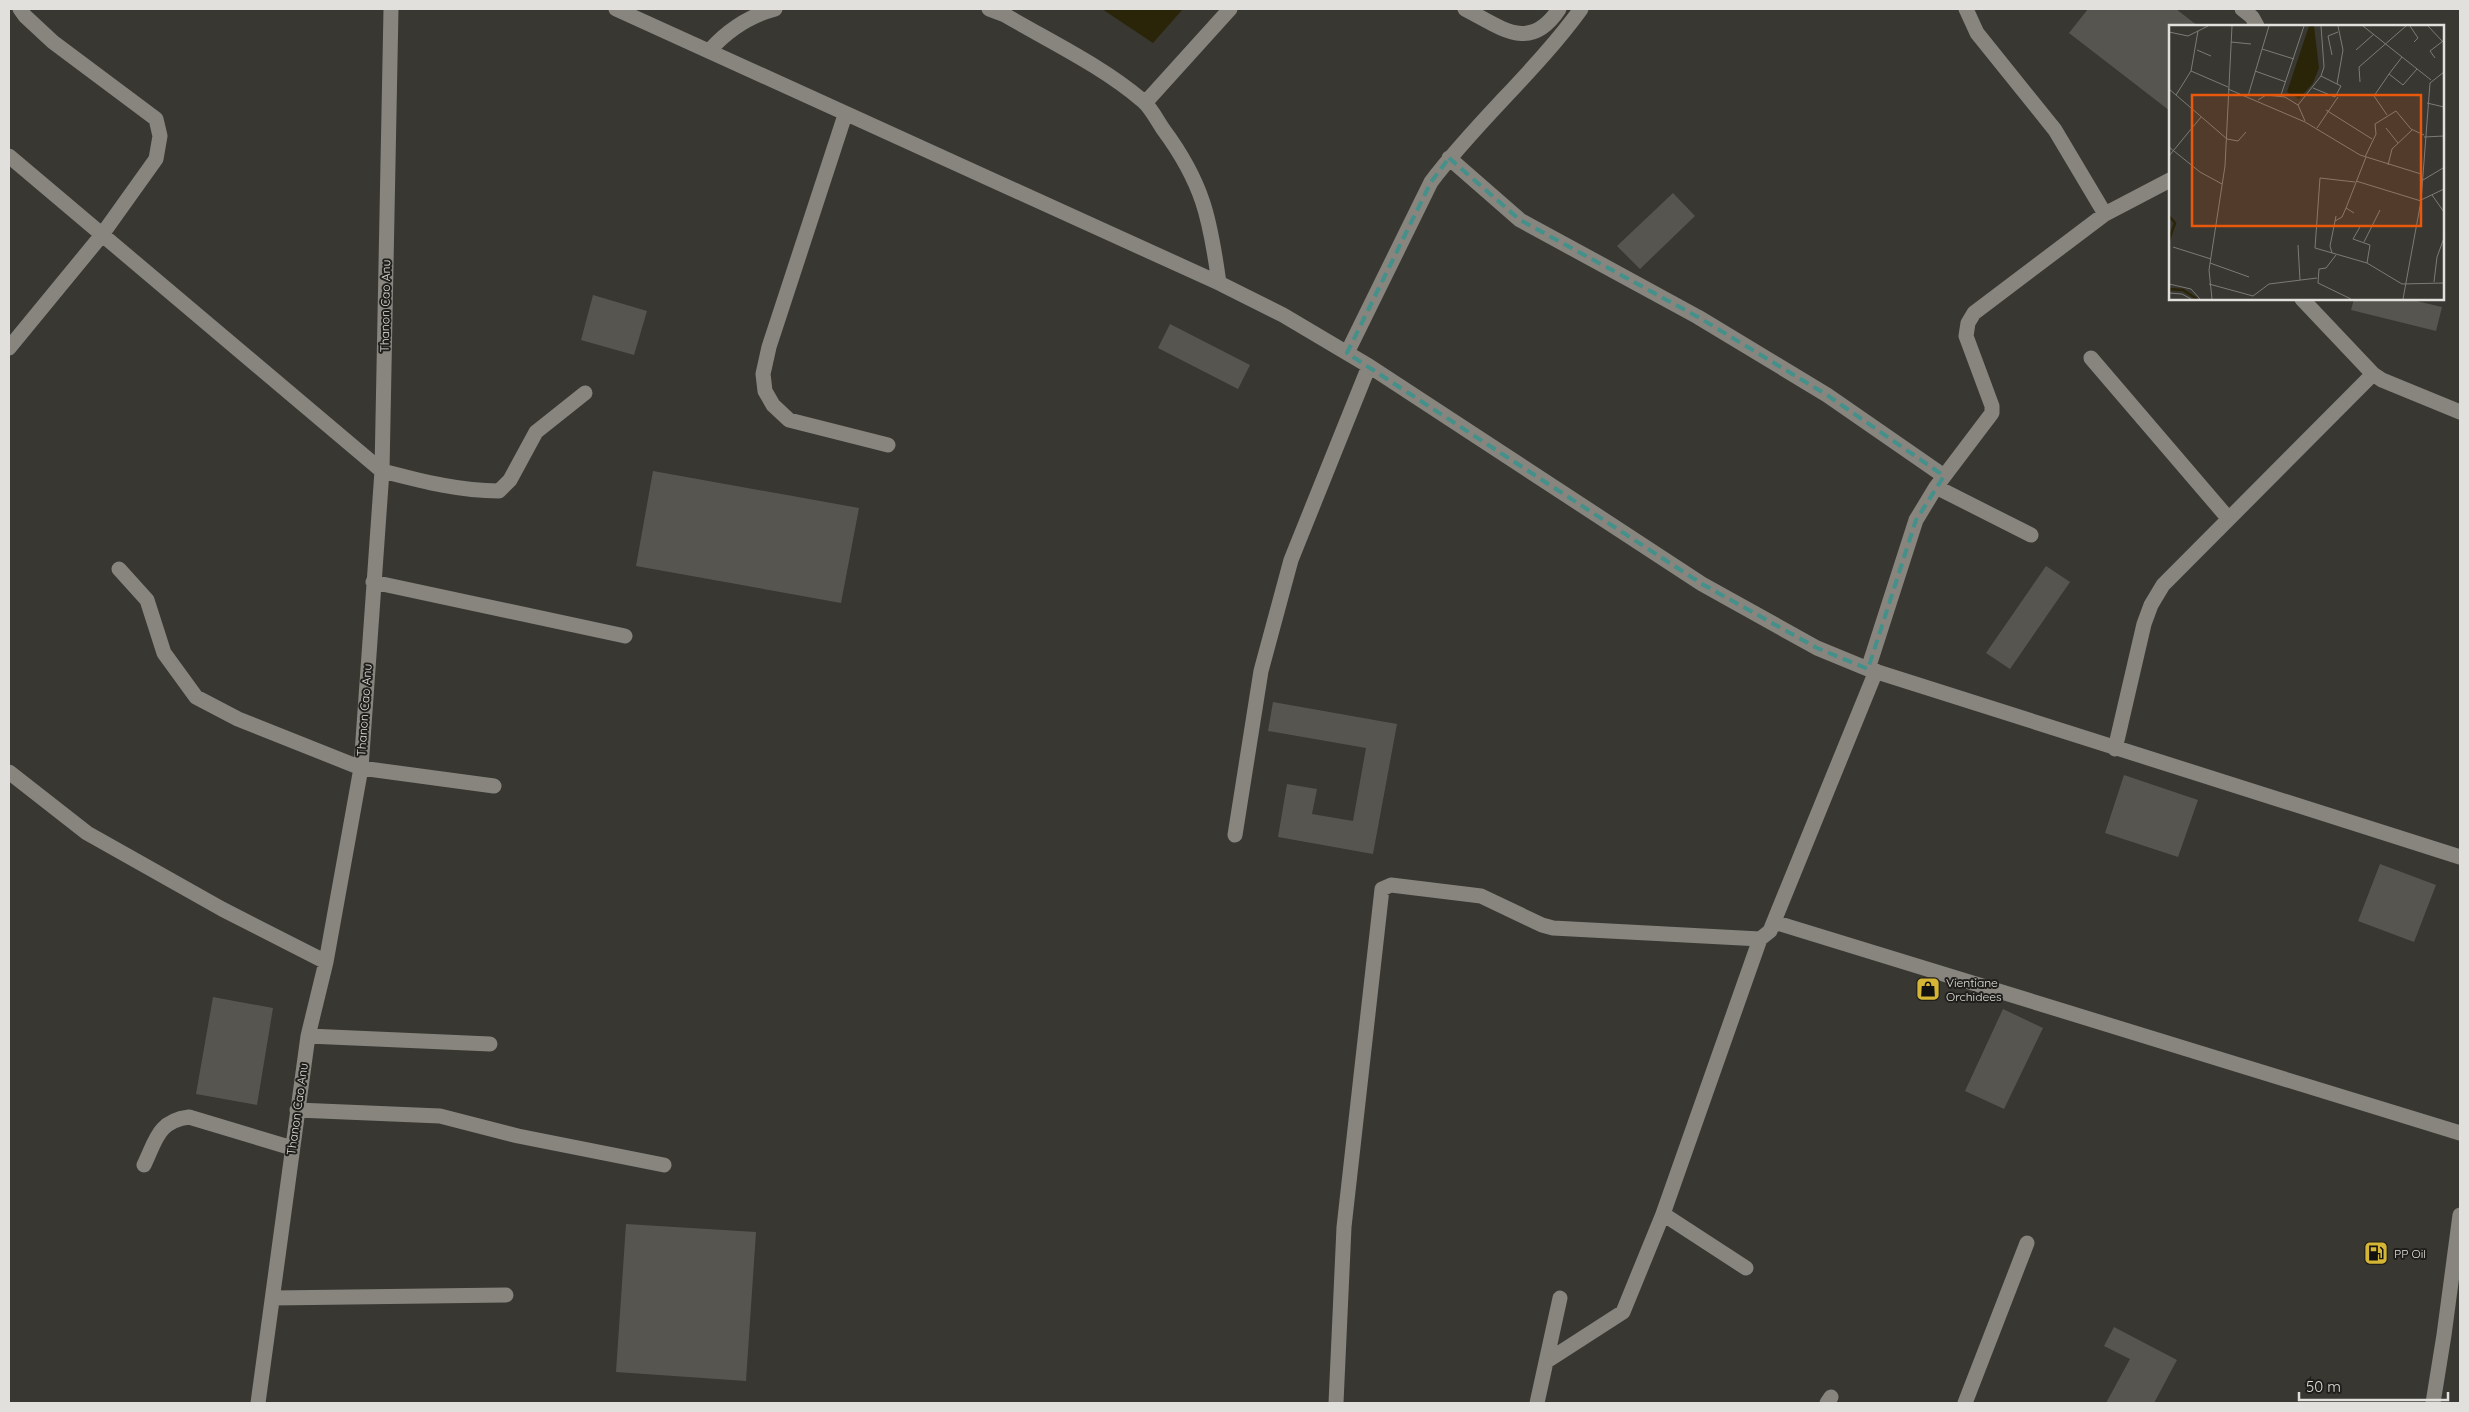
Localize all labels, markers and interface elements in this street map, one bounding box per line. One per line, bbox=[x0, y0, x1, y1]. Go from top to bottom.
inset map bbox=[2169, 25, 2444, 300]
street label: Thanon Cao Anu bbox=[377, 259, 393, 353]
street label: Thanon Cao Anu bbox=[353, 663, 375, 757]
place label: Vientiane Orchidees bbox=[1946, 975, 2002, 1004]
shop icon: Vientiane Orchidees bbox=[1915, 976, 1941, 1002]
street label: Thanon Cao Anu bbox=[283, 1062, 311, 1156]
fuel station icon: PP Oil bbox=[2363, 1240, 2389, 1266]
place label: PP Oil bbox=[2394, 1246, 2426, 1261]
scale bar bbox=[2299, 1370, 2448, 1402]
text: 50 m bbox=[2306, 1377, 2341, 1396]

